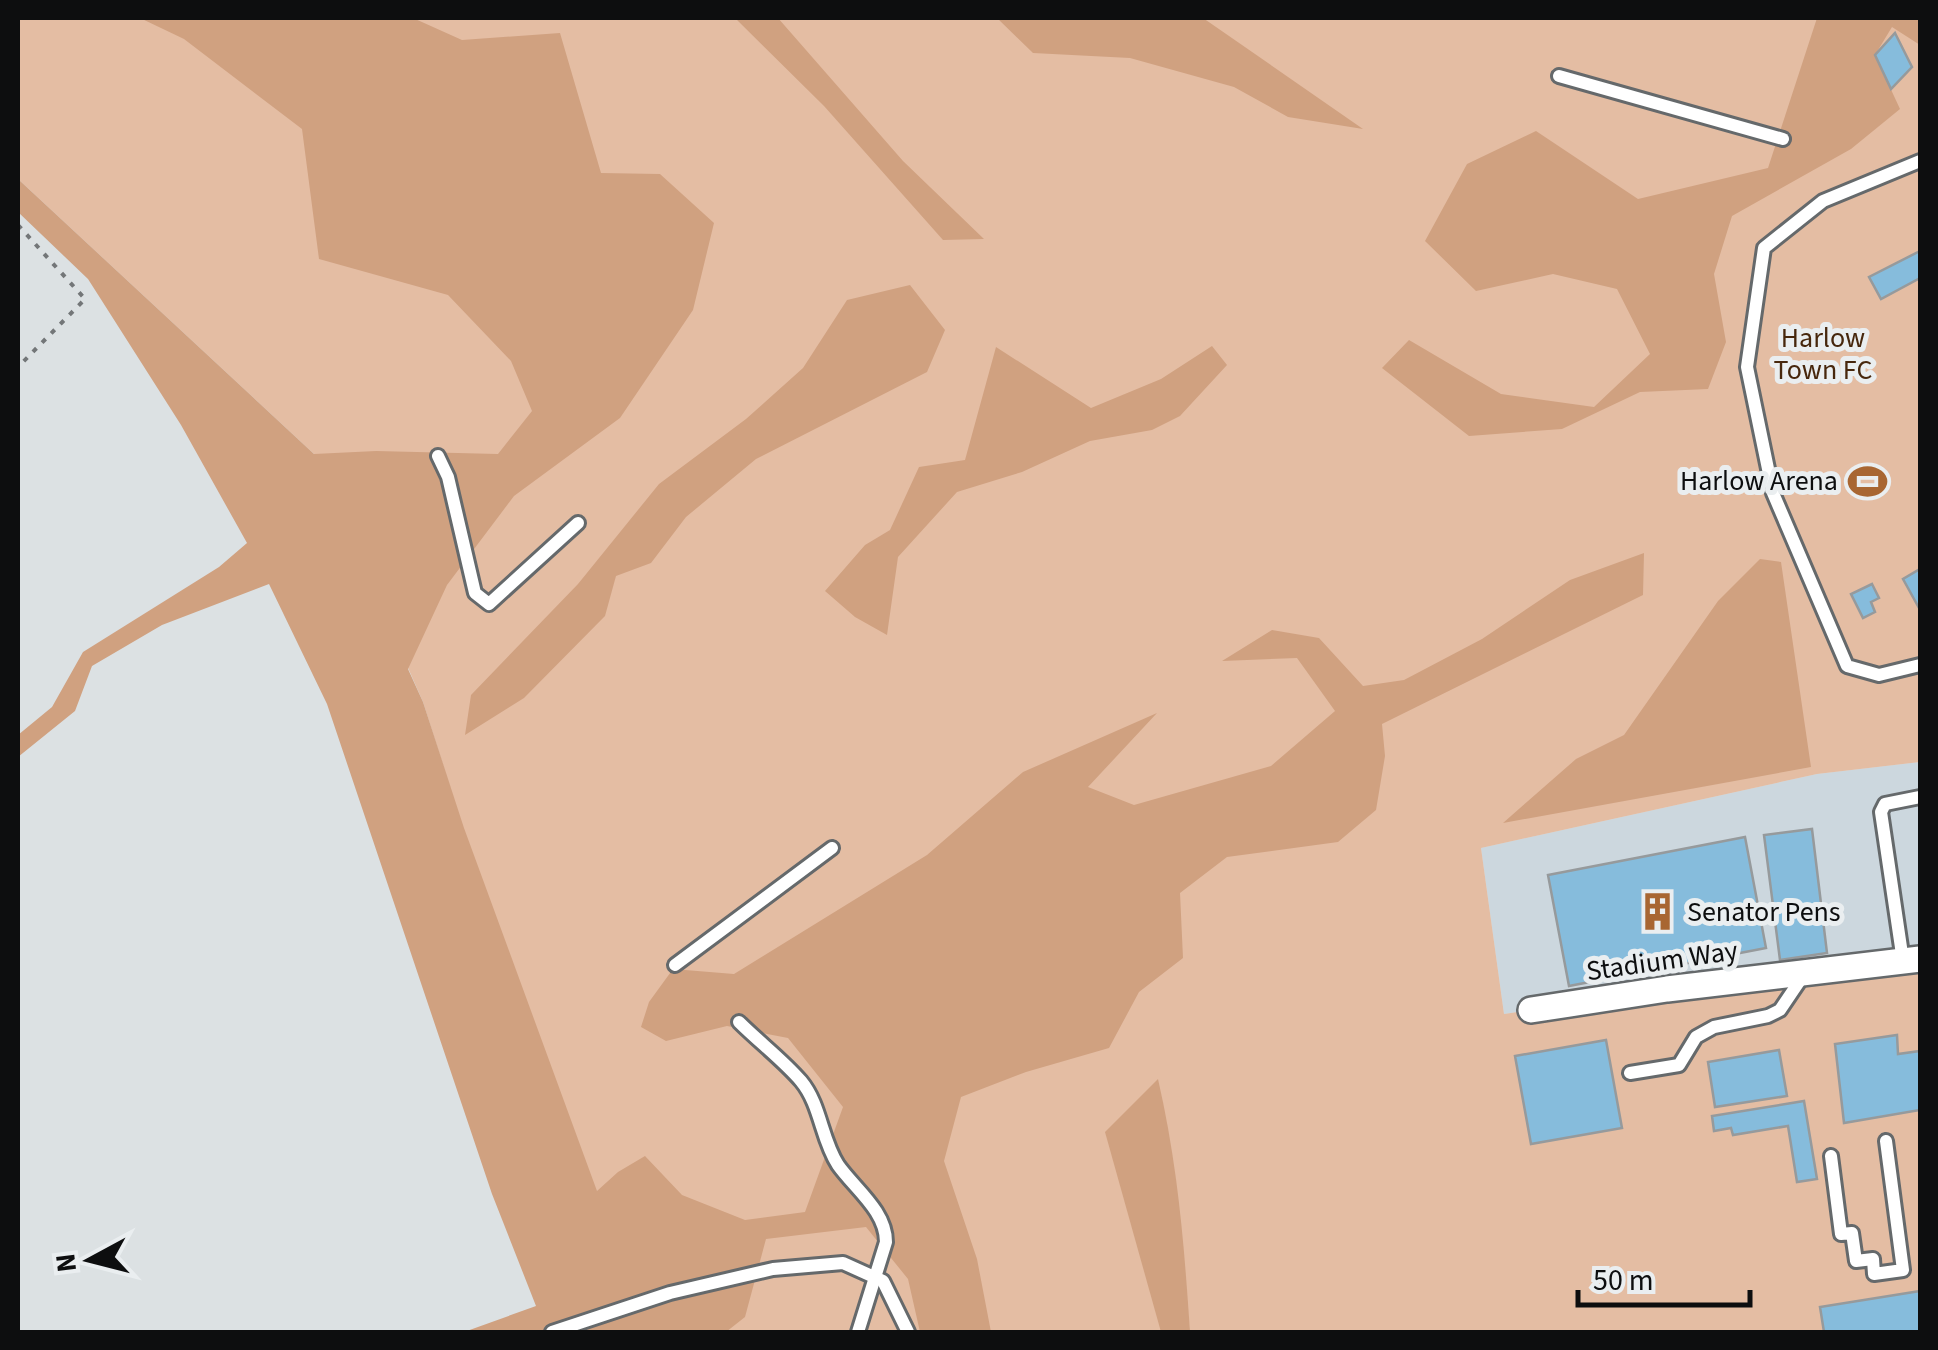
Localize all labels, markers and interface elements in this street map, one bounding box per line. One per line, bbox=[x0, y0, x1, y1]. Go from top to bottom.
park label: Harlow Town FC bbox=[1774, 318, 1872, 390]
sports icon: Harlow Arena bbox=[1847, 460, 1889, 502]
place label: Harlow Arena bbox=[1680, 461, 1838, 501]
building icon: Senator Pens bbox=[1636, 891, 1678, 933]
place label: Senator Pens bbox=[1687, 892, 1841, 932]
street label: Stadium Way bbox=[1584, 931, 1740, 991]
north arrow bbox=[40, 1210, 140, 1310]
scale bar bbox=[1578, 1245, 1750, 1307]
text: N bbox=[45, 1251, 87, 1275]
text: 50 m bbox=[1593, 1259, 1654, 1302]

